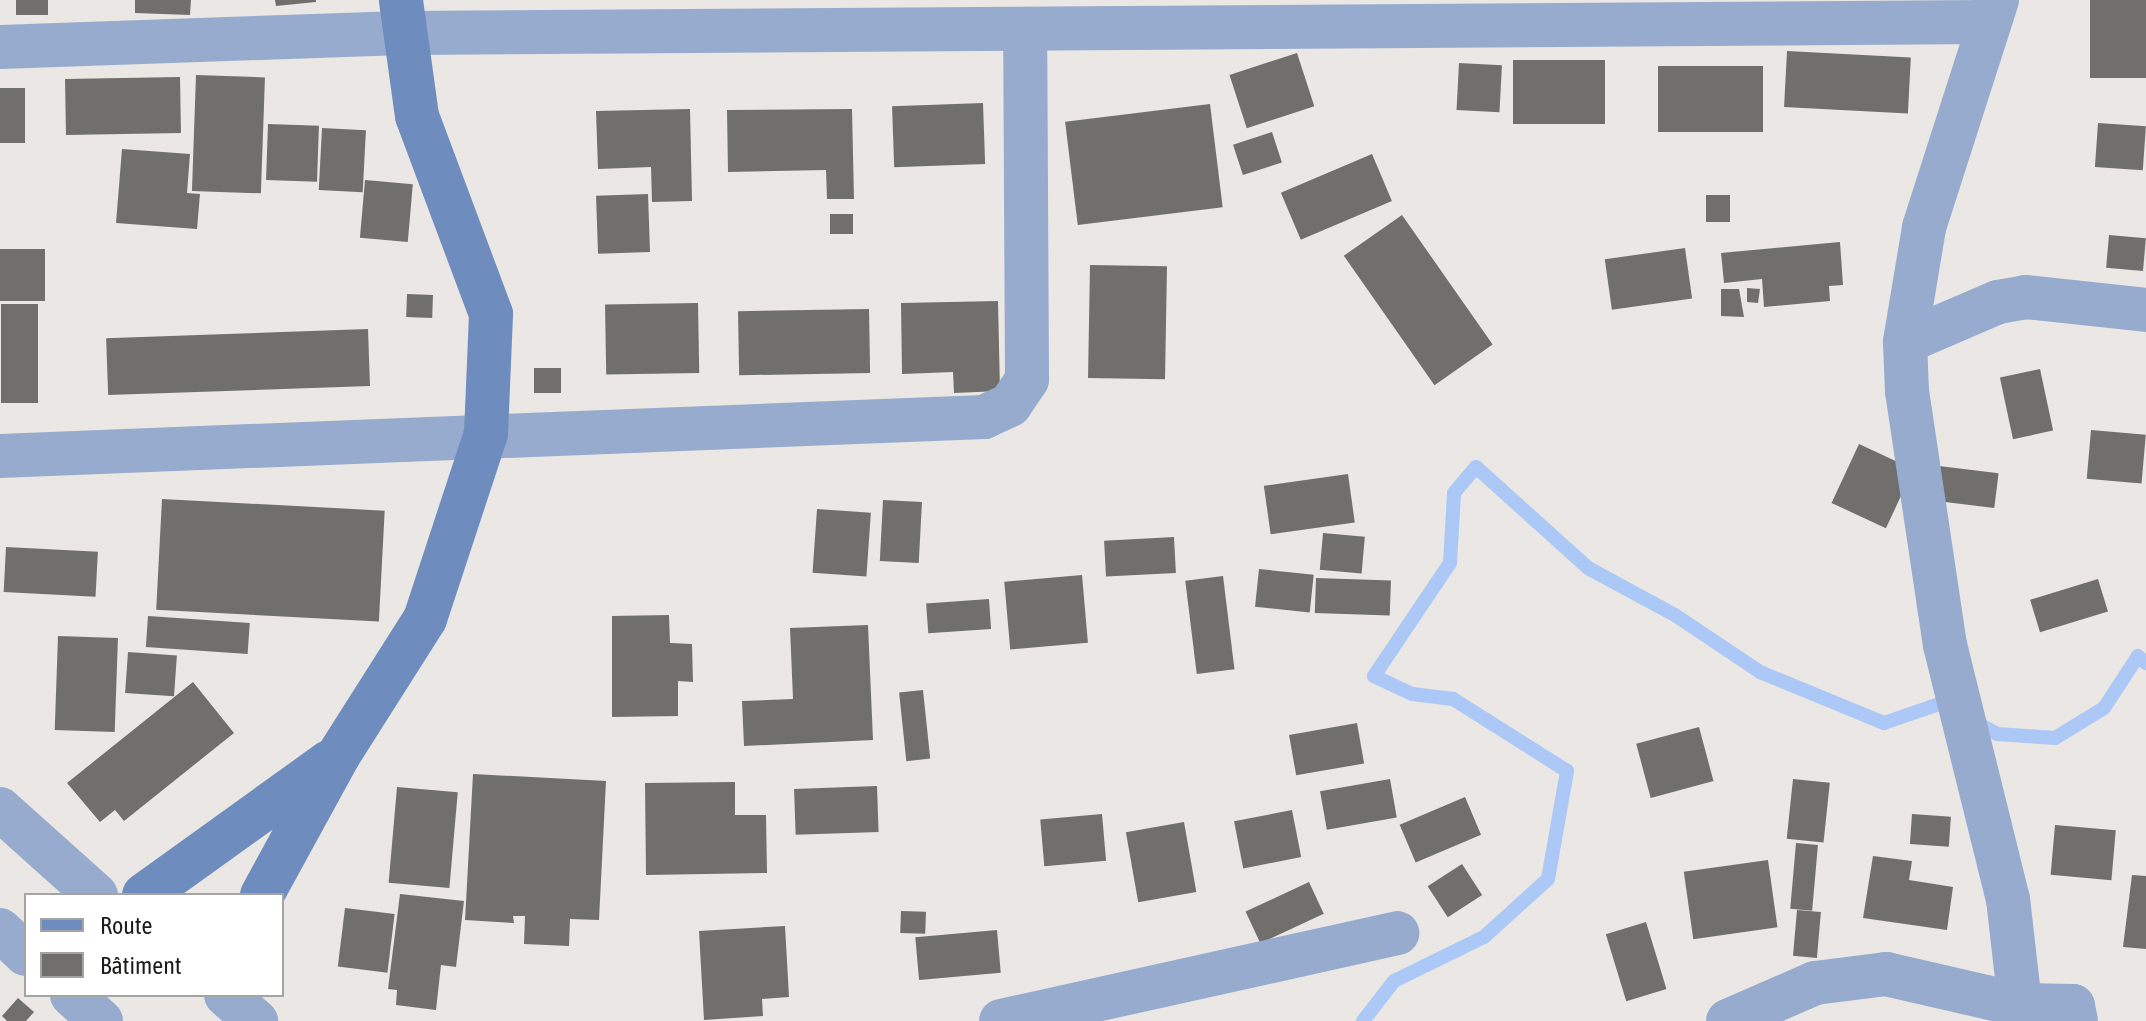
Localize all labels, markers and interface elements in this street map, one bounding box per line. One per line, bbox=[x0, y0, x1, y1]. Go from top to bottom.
legend bbox=[24, 893, 284, 997]
text: Route bbox=[100, 912, 152, 939]
text: Bâtiment bbox=[100, 952, 182, 979]

